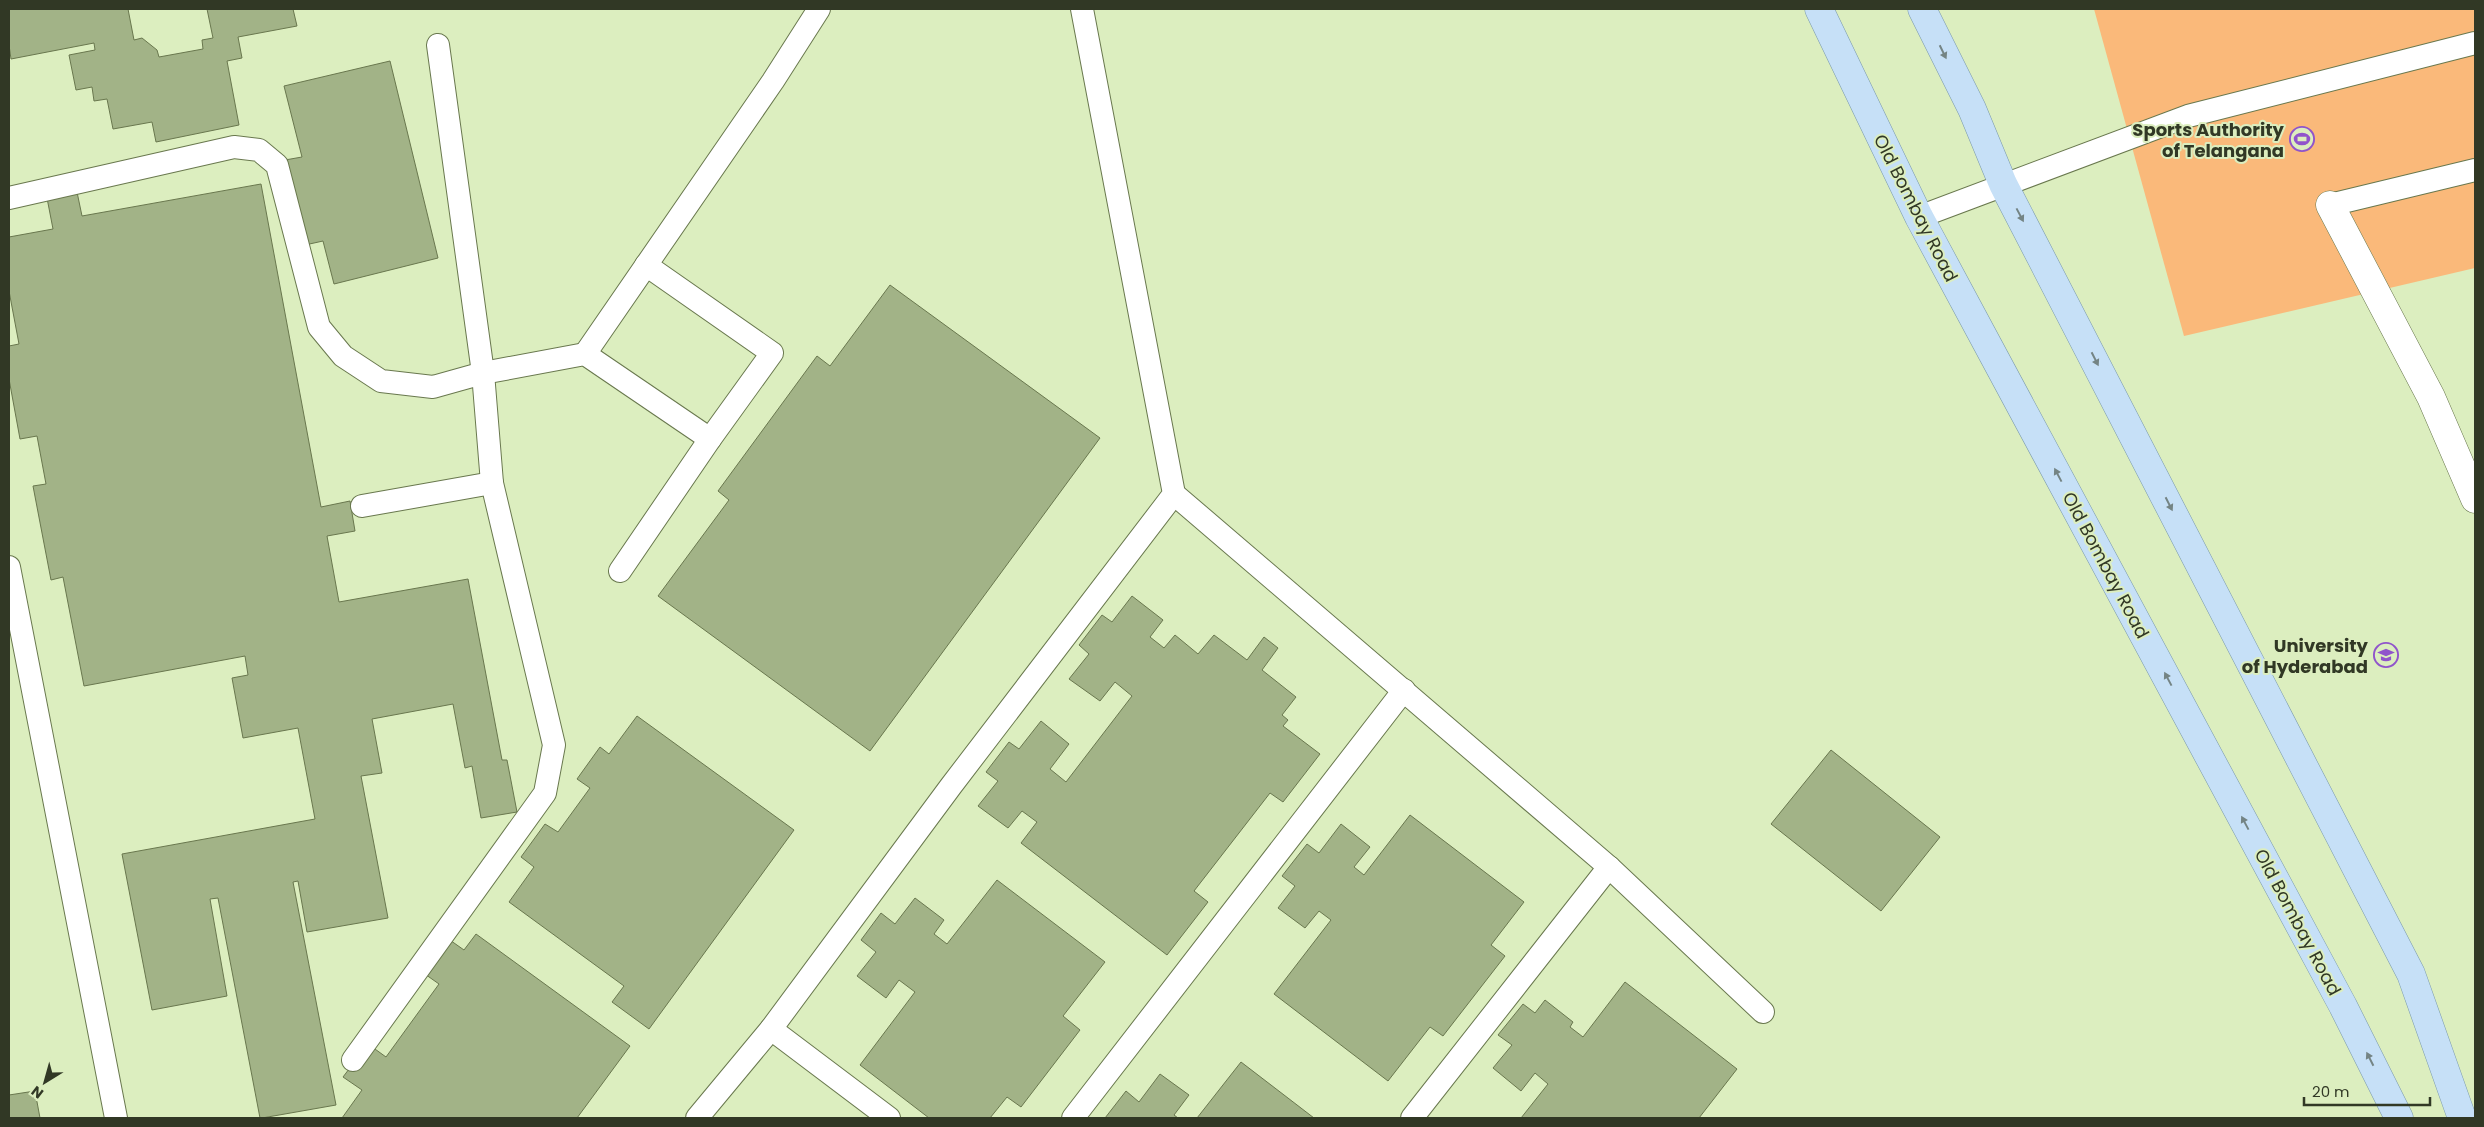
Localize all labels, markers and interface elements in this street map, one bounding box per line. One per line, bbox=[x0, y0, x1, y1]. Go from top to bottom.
one-way arrow bbox=[1939, 45, 1947, 60]
place label: Sports Authority of Telangana bbox=[2132, 117, 2285, 163]
sports icon: Sports Authority of Telangana bbox=[2289, 126, 2315, 152]
street label: Old Bombay Road bbox=[1868, 130, 1964, 286]
one-way arrow bbox=[2016, 208, 2024, 222]
one-way arrow bbox=[2091, 352, 2099, 367]
one-way arrow bbox=[2054, 467, 2062, 482]
street label: Old Bombay Road bbox=[2057, 487, 2155, 643]
one-way arrow bbox=[2165, 497, 2173, 511]
place label: University of Hyderabad bbox=[2242, 633, 2369, 679]
school or university icon: University of Hyderabad bbox=[2373, 642, 2399, 668]
one-way arrow bbox=[2164, 672, 2172, 687]
one-way arrow bbox=[2241, 815, 2249, 830]
street label: Old Bombay Road bbox=[2249, 844, 2347, 1000]
one-way arrow bbox=[2366, 1052, 2374, 1066]
north arrow bbox=[20, 1057, 70, 1107]
scale bar bbox=[2304, 1074, 2430, 1106]
text: N bbox=[27, 1081, 47, 1104]
text: 20 m bbox=[2312, 1081, 2350, 1102]

